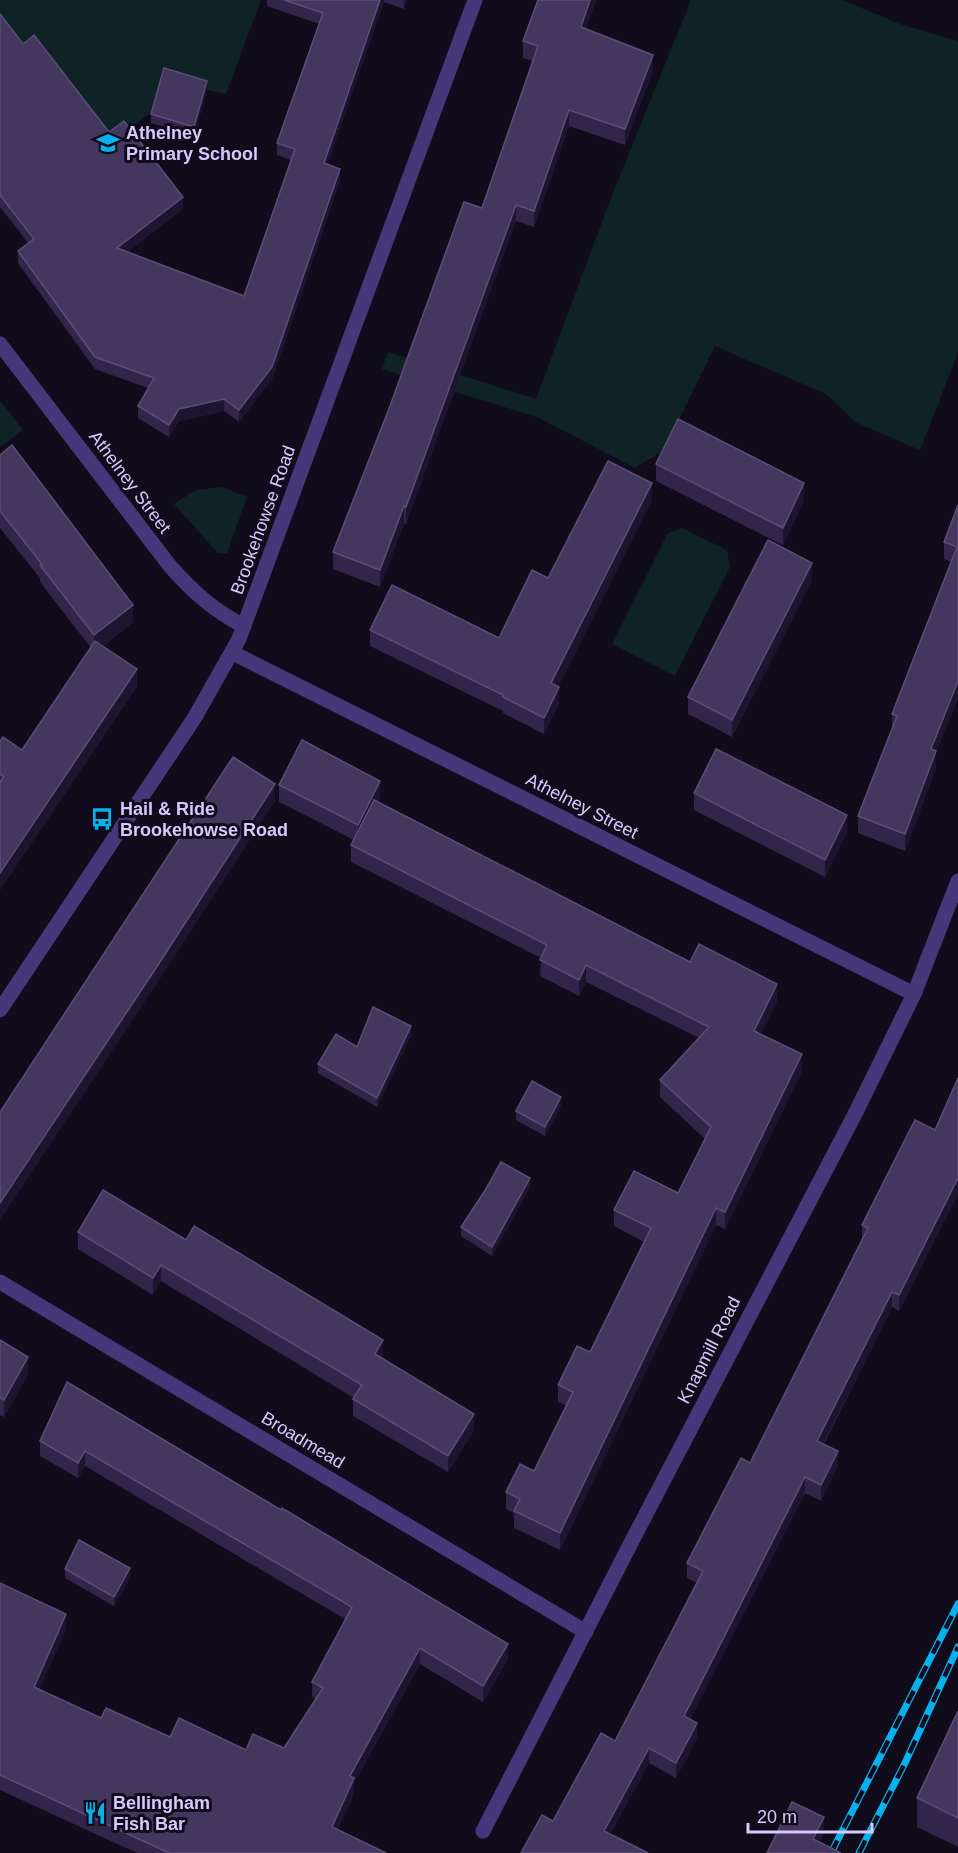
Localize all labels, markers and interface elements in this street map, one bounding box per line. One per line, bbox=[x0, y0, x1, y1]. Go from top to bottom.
place label: Athelney Primary School bbox=[126, 123, 258, 164]
school or university icon: Athelney Primary School bbox=[95, 130, 121, 156]
street label: Athelney Street bbox=[85, 427, 175, 537]
street label: Brookehowse Road bbox=[227, 443, 299, 597]
street label: Athelney Street bbox=[523, 769, 641, 843]
place label: Hail & Ride Brookehowse Road bbox=[120, 799, 288, 840]
bus stop icon: Hail & Ride Brookehowse Road bbox=[89, 806, 115, 832]
street label: Knapmill Road bbox=[674, 1293, 744, 1407]
street label: Broadmead bbox=[258, 1407, 348, 1473]
place label: Bellingham Fish Bar bbox=[113, 1793, 210, 1834]
scale bar bbox=[748, 1796, 872, 1834]
restaurant icon: Bellingham Fish Bar bbox=[82, 1800, 108, 1826]
text: 20 m bbox=[757, 1807, 797, 1827]

